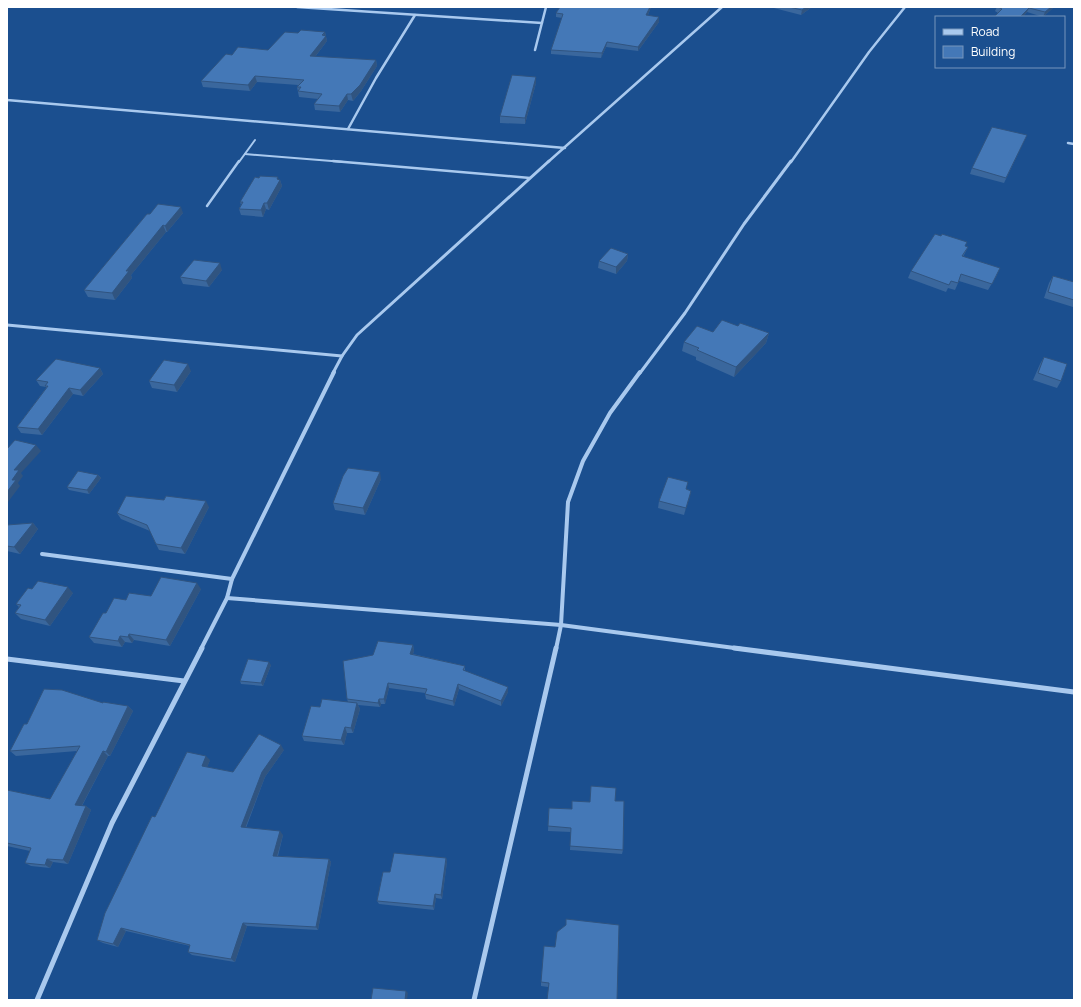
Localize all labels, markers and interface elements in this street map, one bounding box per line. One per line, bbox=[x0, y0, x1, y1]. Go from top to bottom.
legend bbox=[935, 16, 1065, 68]
text: Road bbox=[971, 23, 999, 40]
text: Building bbox=[971, 43, 1015, 60]

